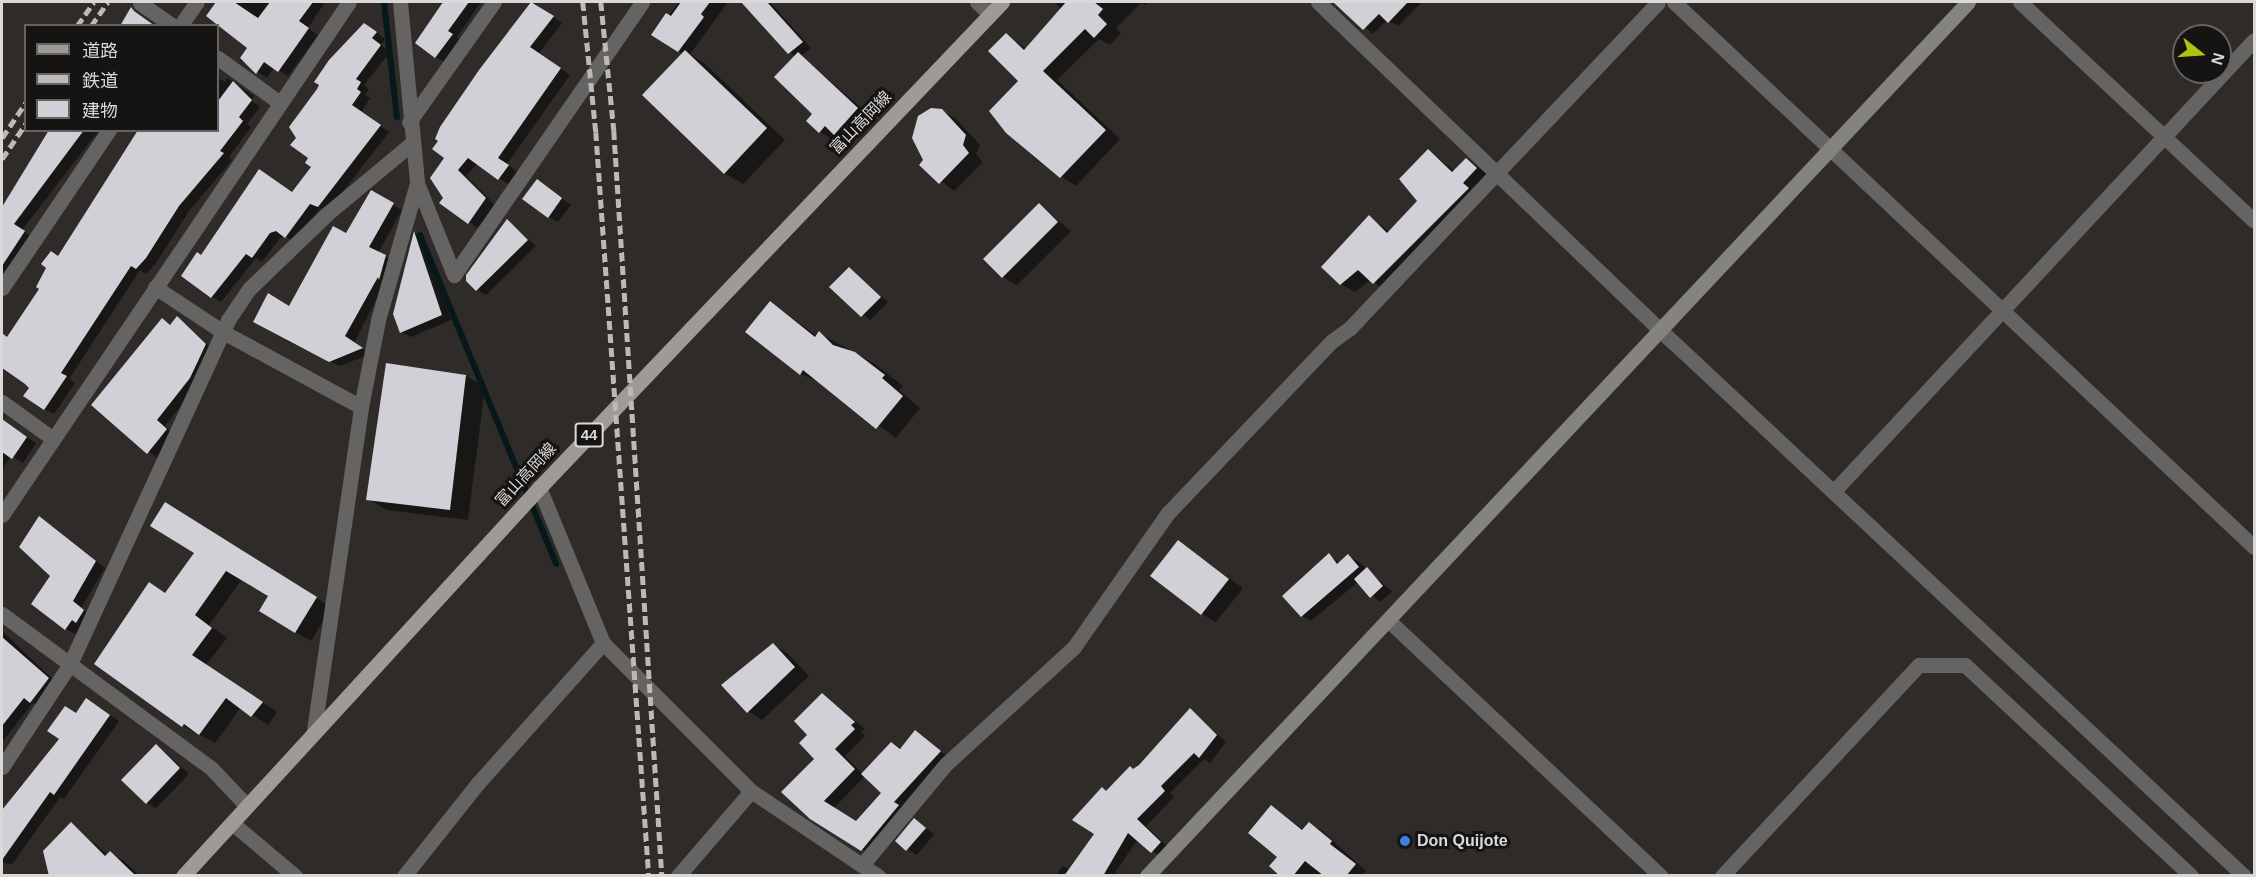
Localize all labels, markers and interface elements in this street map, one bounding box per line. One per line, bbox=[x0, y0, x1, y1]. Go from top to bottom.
legend bbox=[24, 24, 219, 132]
north arrow bbox=[2172, 24, 2232, 84]
text: 道路 bbox=[82, 41, 118, 61]
text: N bbox=[2208, 51, 2228, 67]
text: 鉄道 bbox=[82, 71, 118, 91]
street label: 富山高岡線 bbox=[826, 88, 896, 158]
text: 建物 bbox=[82, 101, 118, 121]
road number: 44 bbox=[574, 423, 604, 447]
street label: 富山高岡線 bbox=[492, 439, 560, 511]
place label: Don Quijote bbox=[1417, 831, 1508, 851]
marker: Don Quijote bbox=[1398, 834, 1412, 848]

